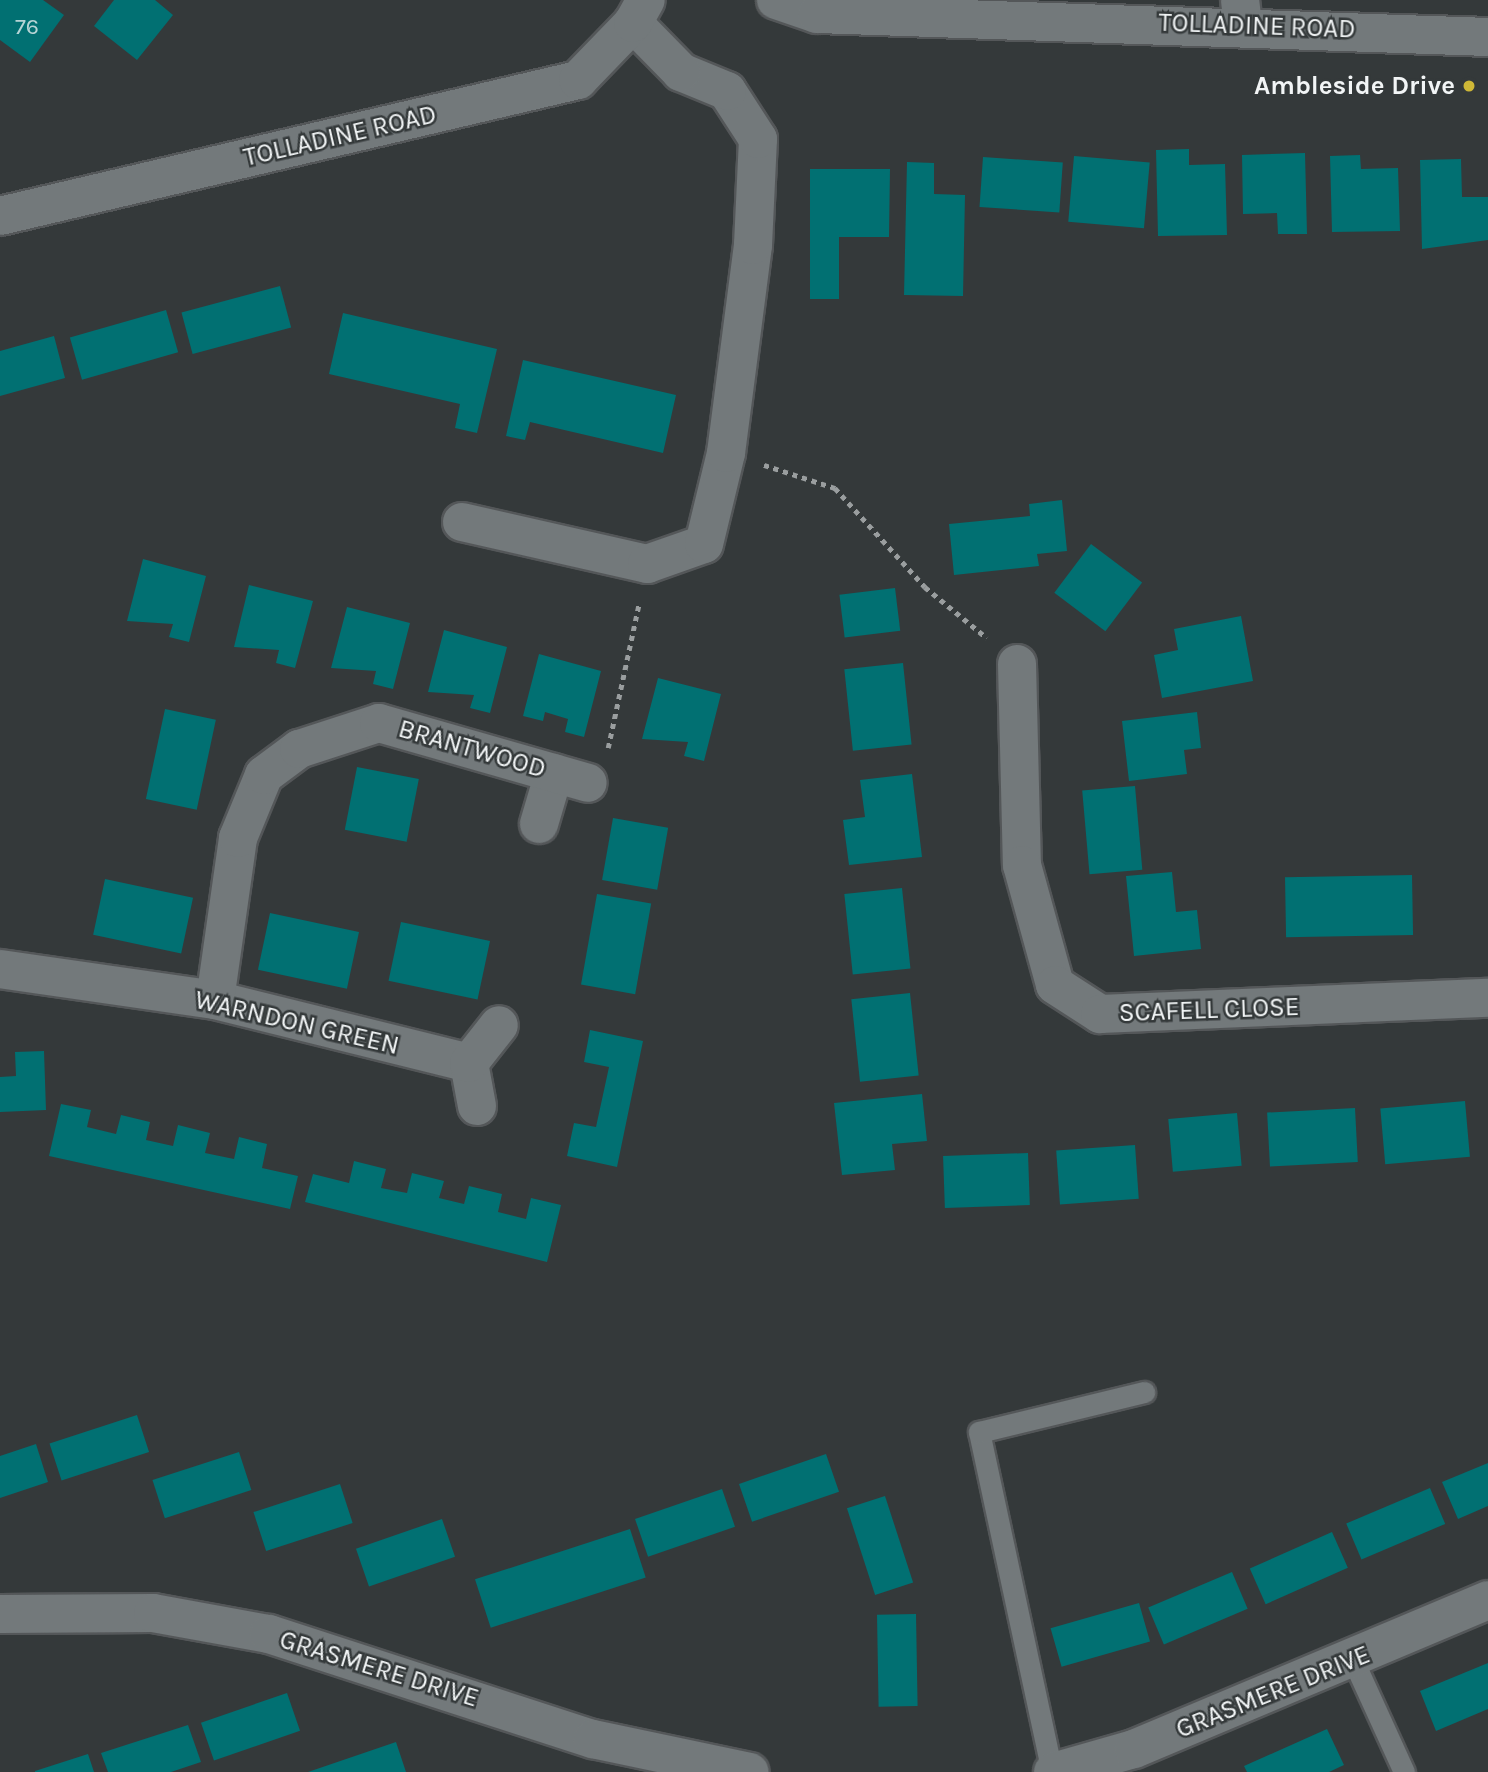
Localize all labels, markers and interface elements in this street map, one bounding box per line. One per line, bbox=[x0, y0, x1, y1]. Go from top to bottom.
street label: TOLLADINE ROAD bbox=[1158, 7, 1356, 45]
house number: 76 bbox=[15, 13, 39, 41]
place label: Ambleside Drive bbox=[1254, 70, 1455, 102]
marker: Ambleside Drive bbox=[1461, 78, 1477, 94]
street label: TOLLADINE ROAD bbox=[241, 99, 439, 173]
street label: BRANTWOOD bbox=[395, 713, 549, 785]
street label: WARNDON GREEN bbox=[192, 984, 402, 1062]
street label: SCAFELL CLOSE bbox=[1118, 991, 1300, 1029]
street label: GRASMERE DRIVE bbox=[276, 1624, 482, 1714]
street label: GRASMERE DRIVE bbox=[1172, 1639, 1374, 1745]

